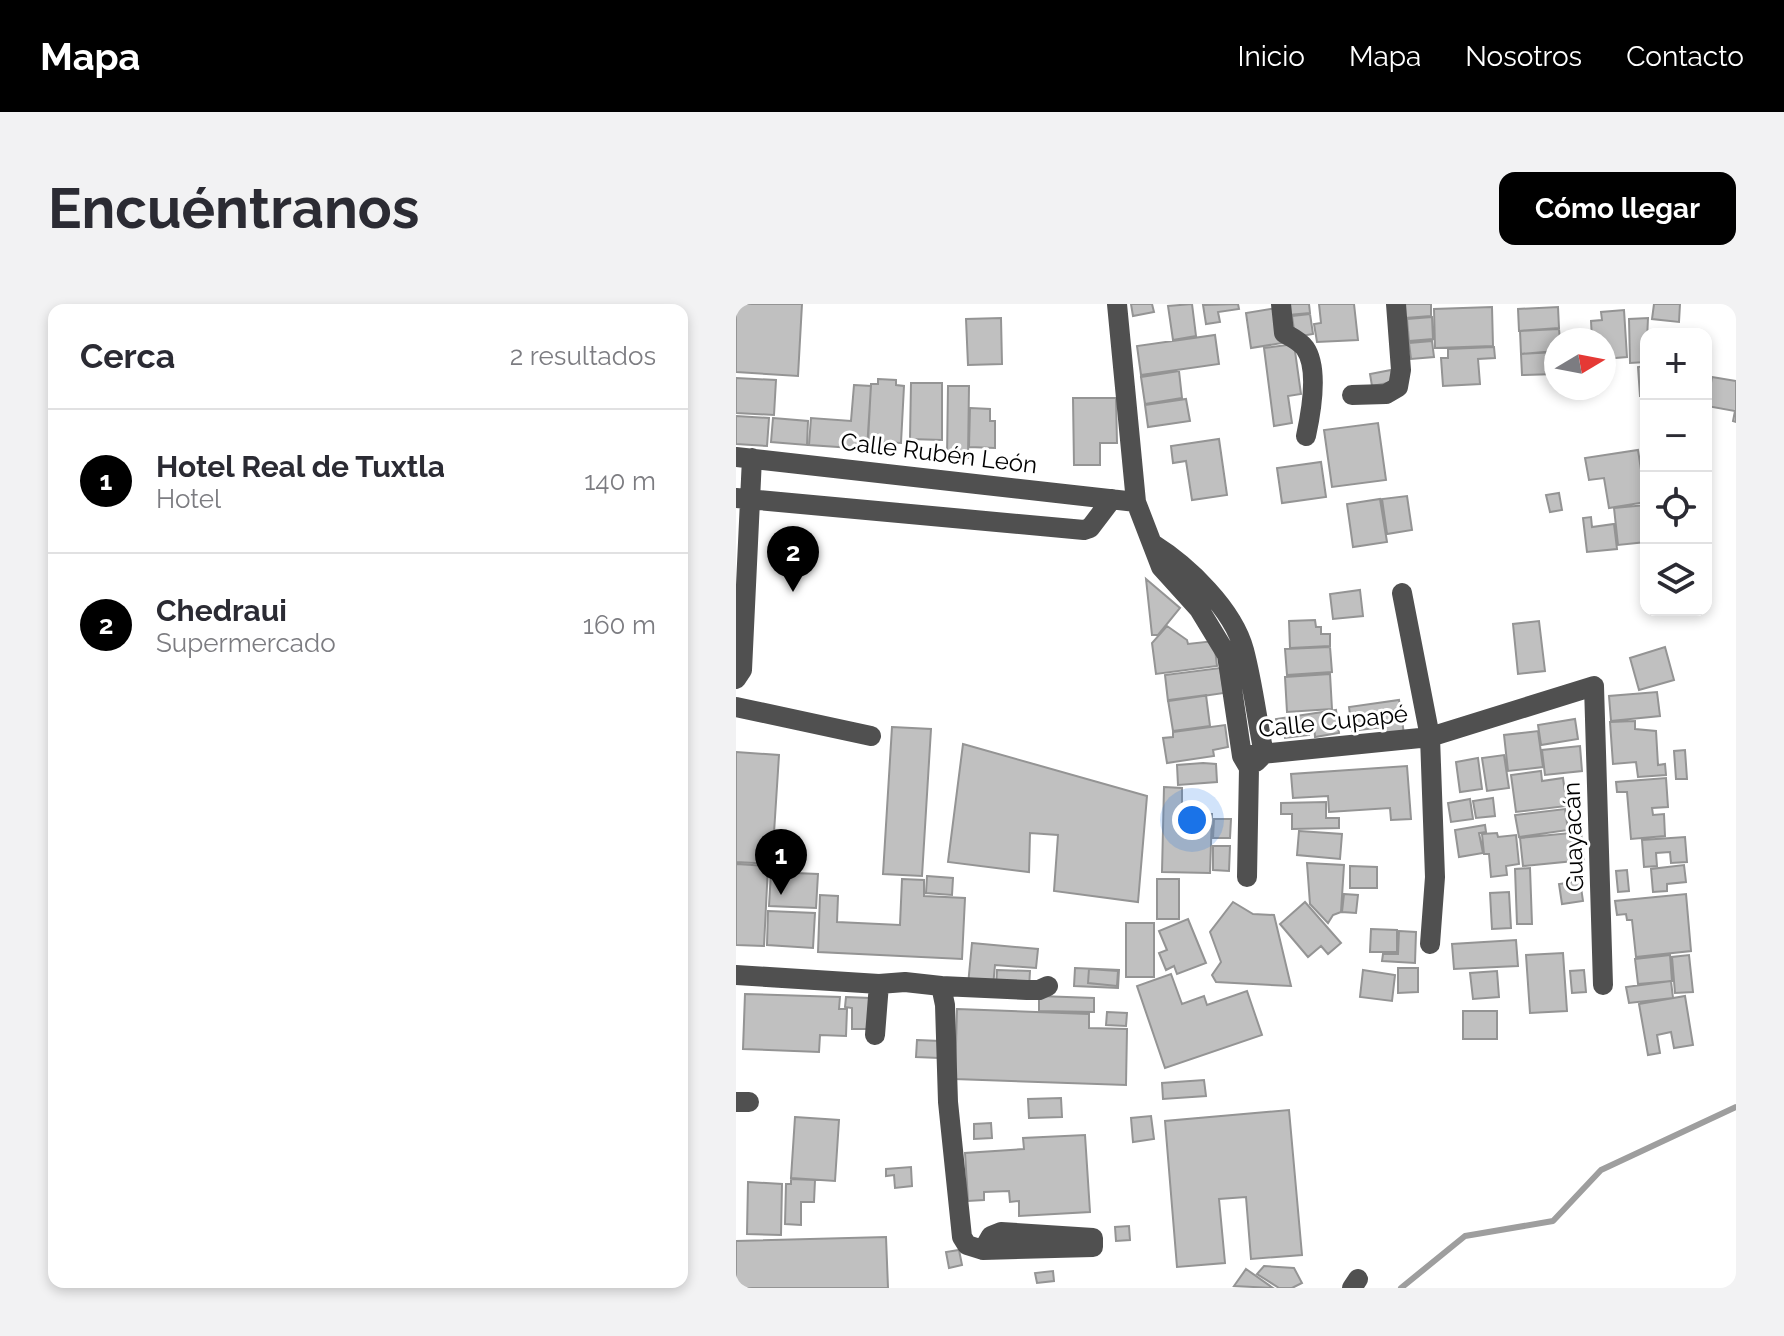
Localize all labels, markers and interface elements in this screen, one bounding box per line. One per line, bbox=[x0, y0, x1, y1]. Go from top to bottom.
text: Mapa bbox=[40, 34, 140, 79]
text: Inicio bbox=[1237, 40, 1305, 73]
text: Mapa bbox=[1349, 40, 1421, 73]
text: Nosotros bbox=[1465, 40, 1582, 73]
text: Contacto bbox=[1626, 40, 1744, 73]
button: Cómo llegar bbox=[1499, 172, 1736, 245]
text: Encuéntranos bbox=[48, 175, 419, 241]
north arrow bbox=[1544, 328, 1616, 400]
map controls bbox=[1640, 328, 1712, 616]
button: + bbox=[1640, 328, 1712, 400]
text: Cerca bbox=[80, 336, 175, 376]
text: 2 resultados bbox=[510, 341, 656, 371]
button: − bbox=[1640, 400, 1712, 472]
street label: Calle Rubén León bbox=[839, 427, 1039, 479]
text: Hotel Real de Tuxtla bbox=[156, 449, 445, 484]
text: 1 bbox=[100, 466, 112, 496]
text: 140 m bbox=[584, 466, 656, 496]
button: locate bbox=[1640, 472, 1712, 544]
text: Hotel bbox=[156, 484, 221, 514]
pin: 2 bbox=[767, 526, 819, 592]
button: layers bbox=[1640, 544, 1712, 616]
text: Chedraui bbox=[156, 593, 287, 628]
text: 2 bbox=[99, 610, 113, 640]
text: 160 m bbox=[583, 610, 656, 640]
text: Supermercado bbox=[156, 628, 336, 658]
street label: Calle Cupapé bbox=[1257, 699, 1409, 743]
street label: Guayacán bbox=[1557, 781, 1589, 893]
your location bbox=[1172, 800, 1212, 840]
pin: 1 bbox=[755, 829, 807, 895]

